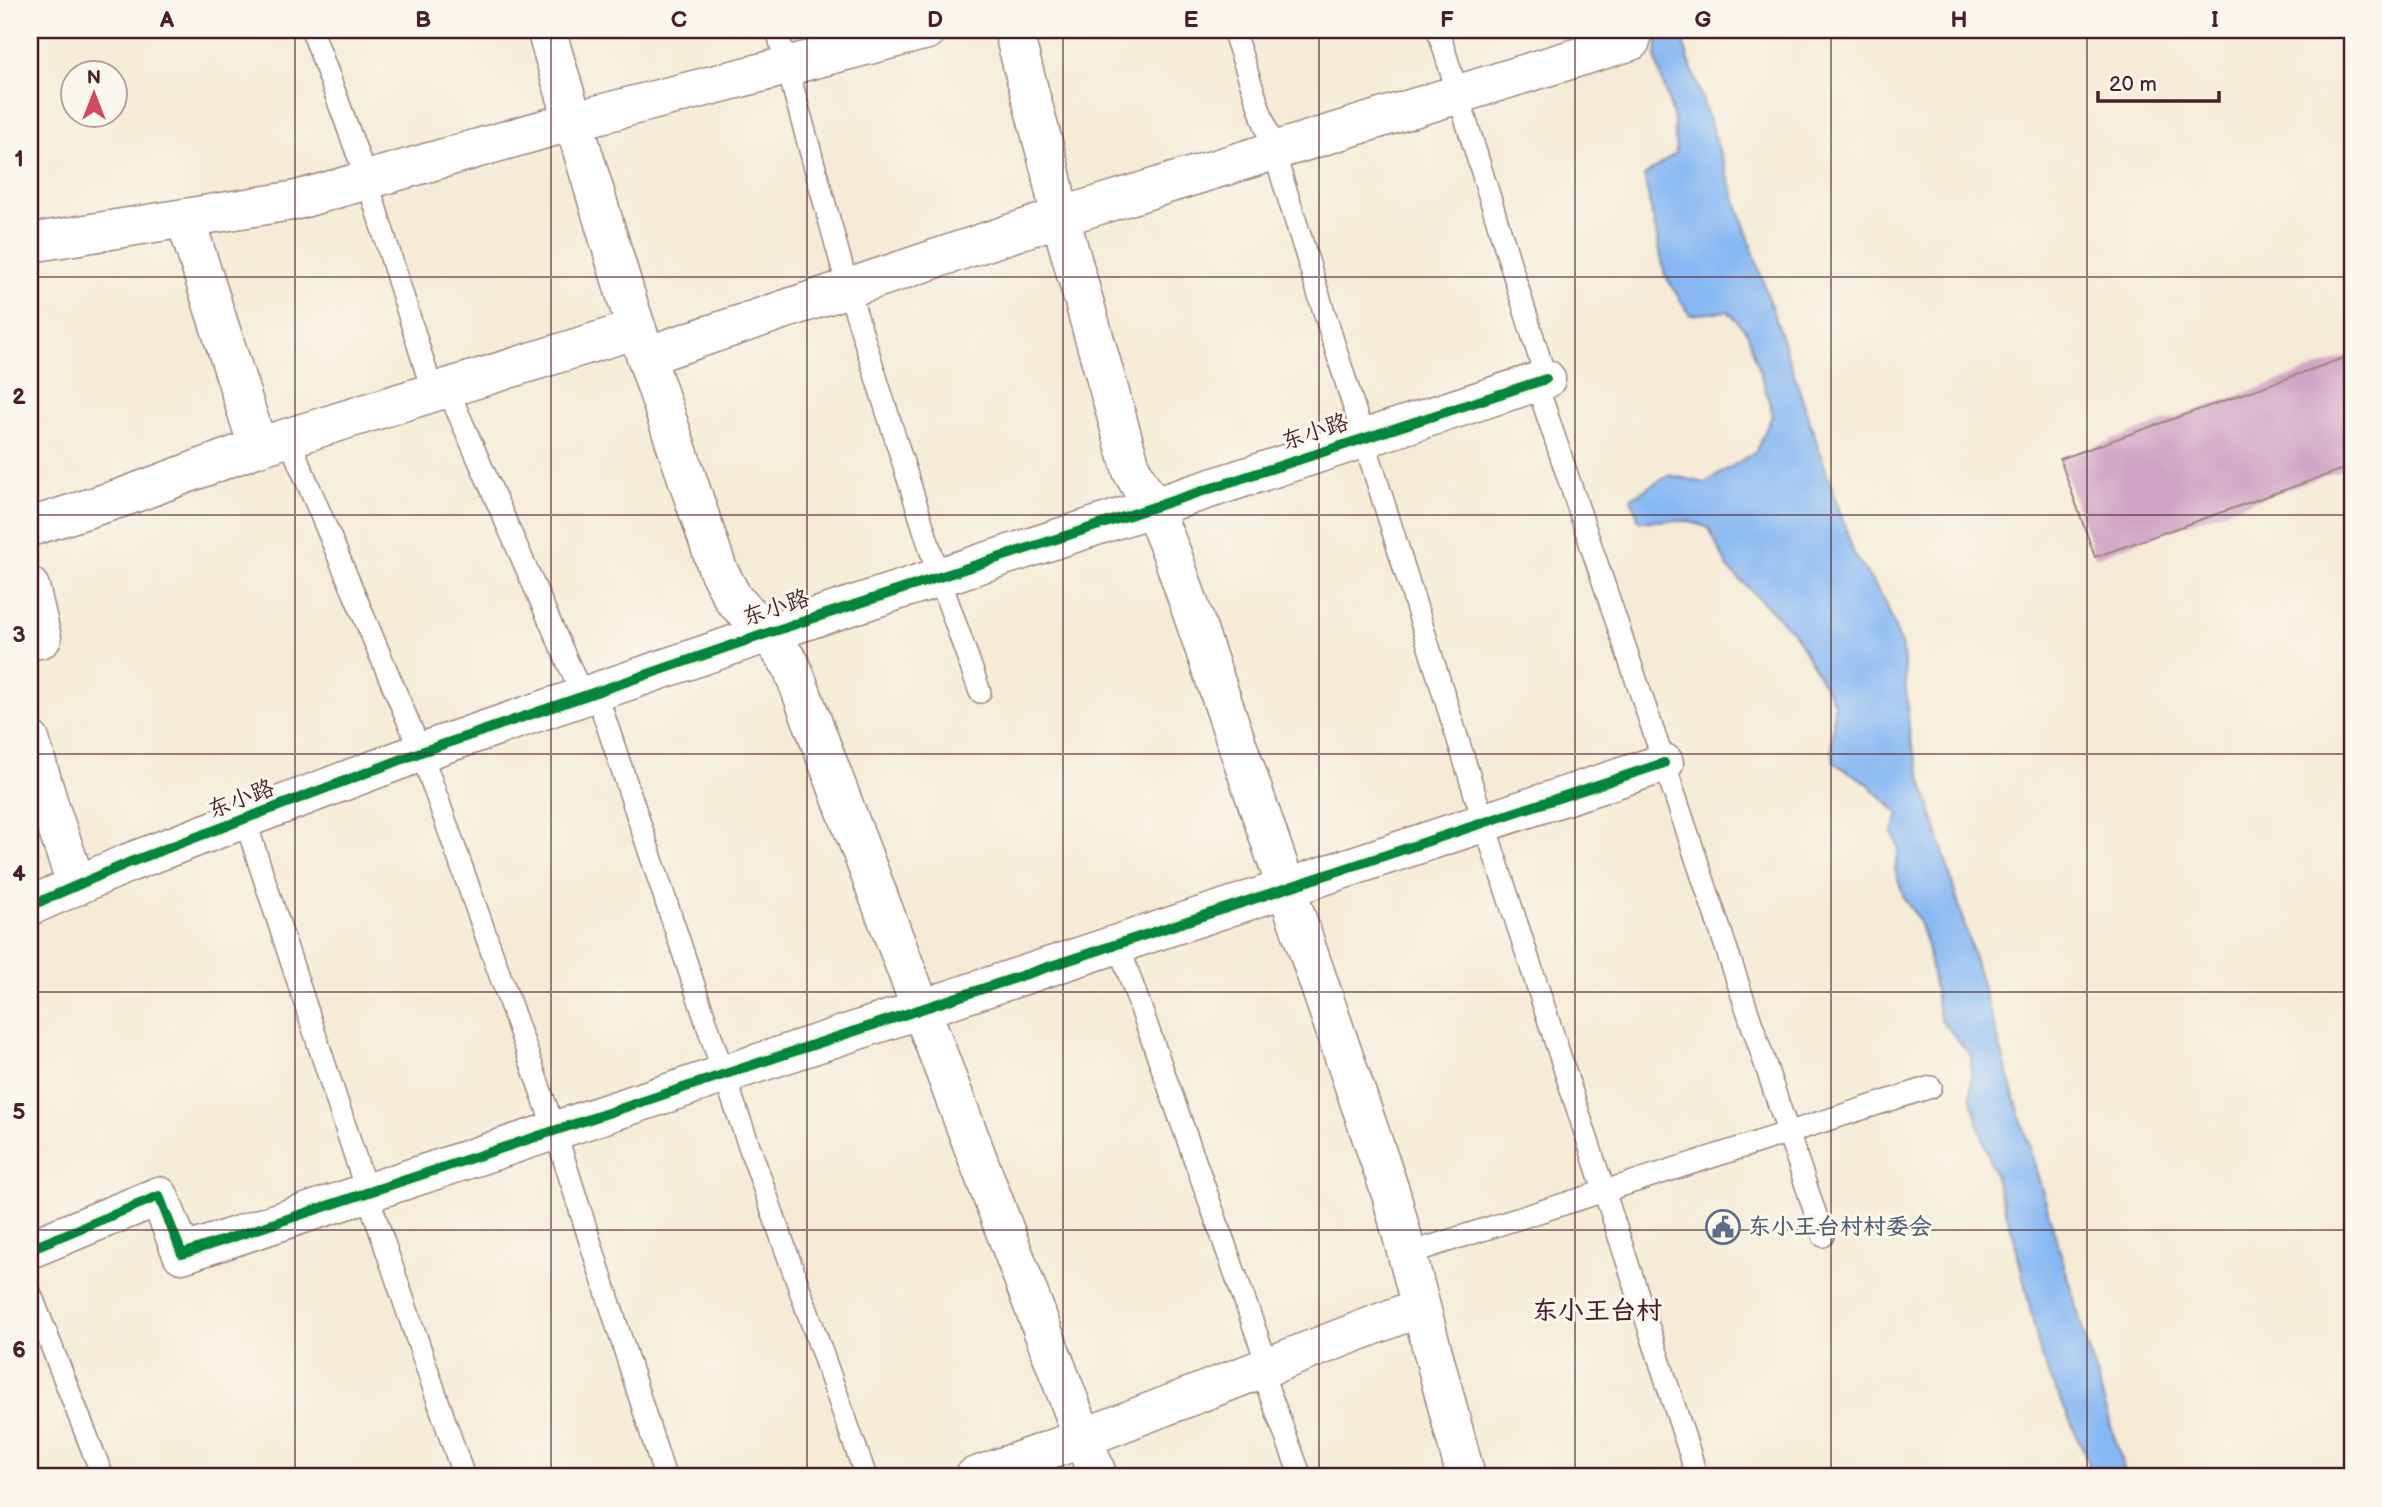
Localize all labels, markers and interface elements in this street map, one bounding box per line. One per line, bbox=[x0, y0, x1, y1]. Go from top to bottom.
text: A bbox=[159, 6, 175, 34]
text: B bbox=[415, 6, 431, 34]
text: C bbox=[671, 6, 687, 34]
text: D bbox=[927, 6, 943, 34]
text: E bbox=[1184, 6, 1199, 34]
text: F bbox=[1440, 6, 1454, 34]
text: G bbox=[1695, 6, 1712, 34]
text: H bbox=[1950, 6, 1968, 34]
text: I bbox=[2211, 6, 2219, 34]
north arrow bbox=[60, 60, 130, 130]
scale bar bbox=[2098, 60, 2219, 104]
text: N bbox=[87, 67, 101, 90]
text: 20 m bbox=[2109, 72, 2157, 97]
text: 1 bbox=[14, 145, 24, 173]
text: 2 bbox=[12, 383, 26, 411]
street label: 东小路 bbox=[1278, 408, 1352, 456]
street label: 东小路 bbox=[739, 584, 813, 632]
text: 3 bbox=[12, 621, 26, 649]
street label: 东小路 bbox=[204, 774, 278, 824]
text: 4 bbox=[12, 860, 26, 888]
text: 5 bbox=[12, 1098, 26, 1126]
public building icon: 东小王台村村委会 bbox=[1704, 1208, 1742, 1246]
place label: 东小王台村村委会 bbox=[1748, 1213, 1932, 1241]
district label: 东小王台村 bbox=[1532, 1296, 1662, 1327]
text: 6 bbox=[12, 1336, 26, 1364]

